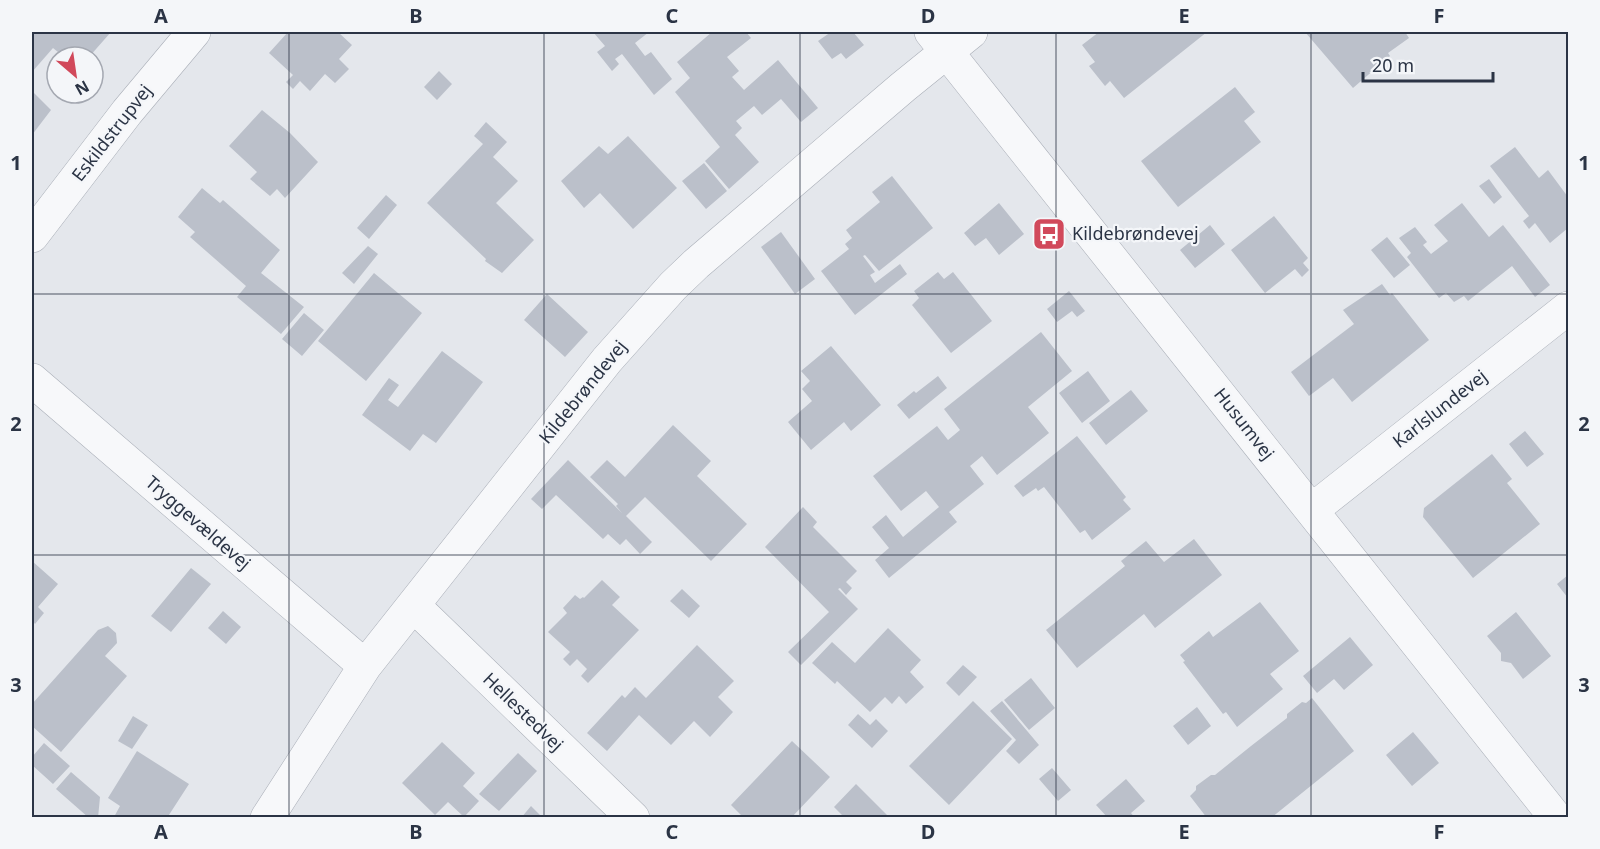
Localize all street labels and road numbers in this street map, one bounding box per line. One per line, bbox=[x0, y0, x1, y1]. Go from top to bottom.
street label: Eskildstrupvej bbox=[66, 79, 157, 186]
street label: Kildebrøndevej bbox=[533, 335, 631, 448]
street label: Karlslundevej bbox=[1387, 364, 1492, 453]
street label: Husumvej bbox=[1209, 383, 1280, 464]
street label: Tryggevældevej bbox=[141, 470, 256, 575]
street label: Hellestedvej bbox=[478, 667, 569, 756]

